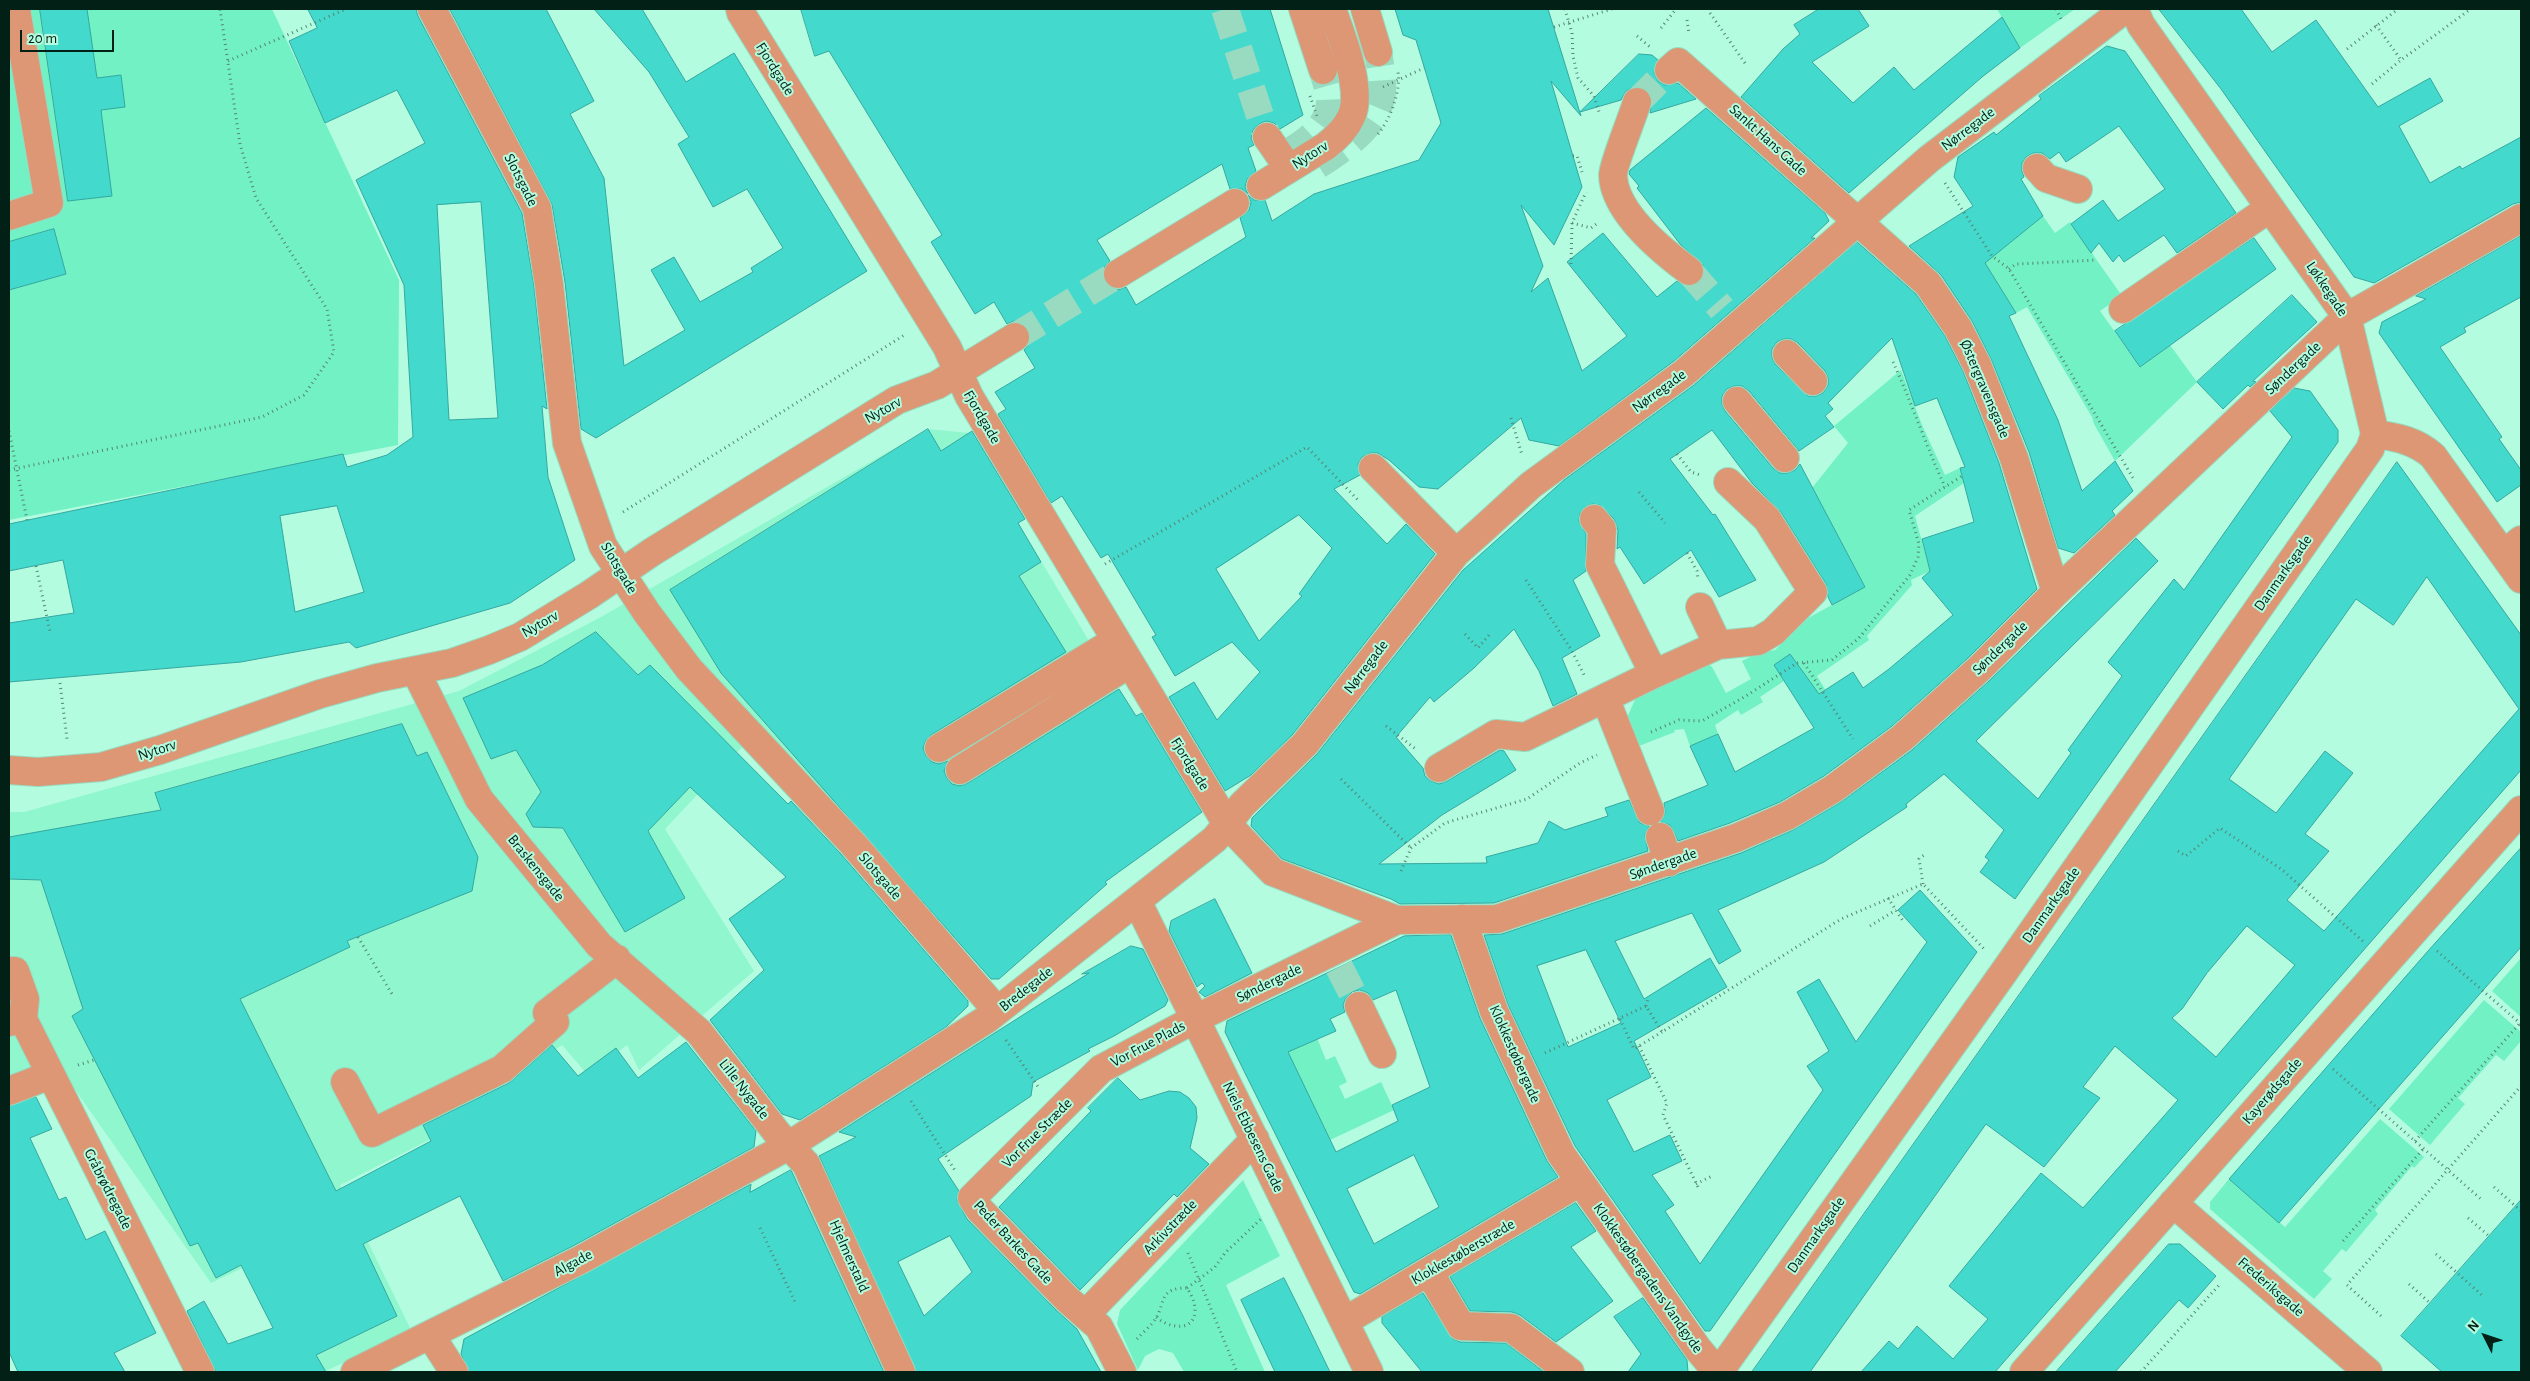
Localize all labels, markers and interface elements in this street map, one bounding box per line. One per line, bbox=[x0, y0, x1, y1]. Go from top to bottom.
scale bar bbox=[22, 20, 116, 52]
text: 20 m bbox=[28, 31, 57, 46]
street label: Fjordgade bbox=[752, 39, 798, 99]
street label: Sankt Hans Gade bbox=[1725, 100, 1811, 180]
street label: Nørregade bbox=[1938, 103, 1998, 155]
street label: Nytorv bbox=[1289, 137, 1331, 173]
street label: Slotsgade bbox=[500, 151, 542, 209]
street label: Løkkegade bbox=[2302, 258, 2352, 320]
street label: Østergravensgade bbox=[1956, 337, 2014, 441]
street label: Søndergade bbox=[2261, 338, 2325, 398]
street label: Nørregade bbox=[1629, 365, 1689, 417]
street label: Fjordgade bbox=[959, 387, 1005, 447]
street label: Nytorv bbox=[861, 393, 905, 427]
street label: Danmarksgade bbox=[2250, 531, 2316, 615]
street label: Slotsgade bbox=[597, 539, 641, 597]
street label: Nytorv bbox=[518, 606, 562, 642]
street label: Søndergade bbox=[1969, 617, 2031, 679]
street label: Nørregade bbox=[1340, 637, 1392, 697]
street label: Fjordgade bbox=[1167, 734, 1213, 794]
street label: Nytorv bbox=[136, 735, 178, 765]
street label: Braskensgade bbox=[504, 831, 568, 905]
street label: Søndergade bbox=[1627, 844, 1699, 884]
street label: Slotsgade bbox=[854, 849, 906, 903]
street label: Danmarksgade bbox=[2018, 863, 2084, 947]
street label: Søndergade bbox=[1234, 960, 1304, 1006]
street label: Bredegade bbox=[996, 963, 1056, 1015]
street label: Klokkestøbergade bbox=[1485, 1002, 1545, 1106]
street label: Vor Frue Plads bbox=[1108, 1017, 1188, 1071]
street label: Kayerødsgade bbox=[2238, 1054, 2306, 1128]
street label: Lille Nygade bbox=[715, 1055, 773, 1123]
street label: Niels Ebbesens Gade bbox=[1218, 1079, 1288, 1195]
street label: Vor Frue Stræde bbox=[998, 1094, 1076, 1172]
street label: Gråbrødregade bbox=[80, 1146, 136, 1232]
street label: Danmarksgade bbox=[1783, 1193, 1849, 1277]
street label: Peder Barkes Gade bbox=[970, 1196, 1056, 1288]
street label: Arkivstræde bbox=[1139, 1196, 1201, 1258]
street label: Klokkestøbergadens Vandgyde bbox=[1589, 1199, 1707, 1357]
street label: Klokkestøberstræde bbox=[1408, 1215, 1518, 1289]
street label: Hjelmerstald bbox=[825, 1217, 873, 1295]
street label: Algade bbox=[551, 1245, 595, 1281]
street label: Frederiksgade bbox=[2234, 1253, 2308, 1321]
north arrow bbox=[2460, 1311, 2510, 1361]
text: N bbox=[2465, 1318, 2482, 1334]

